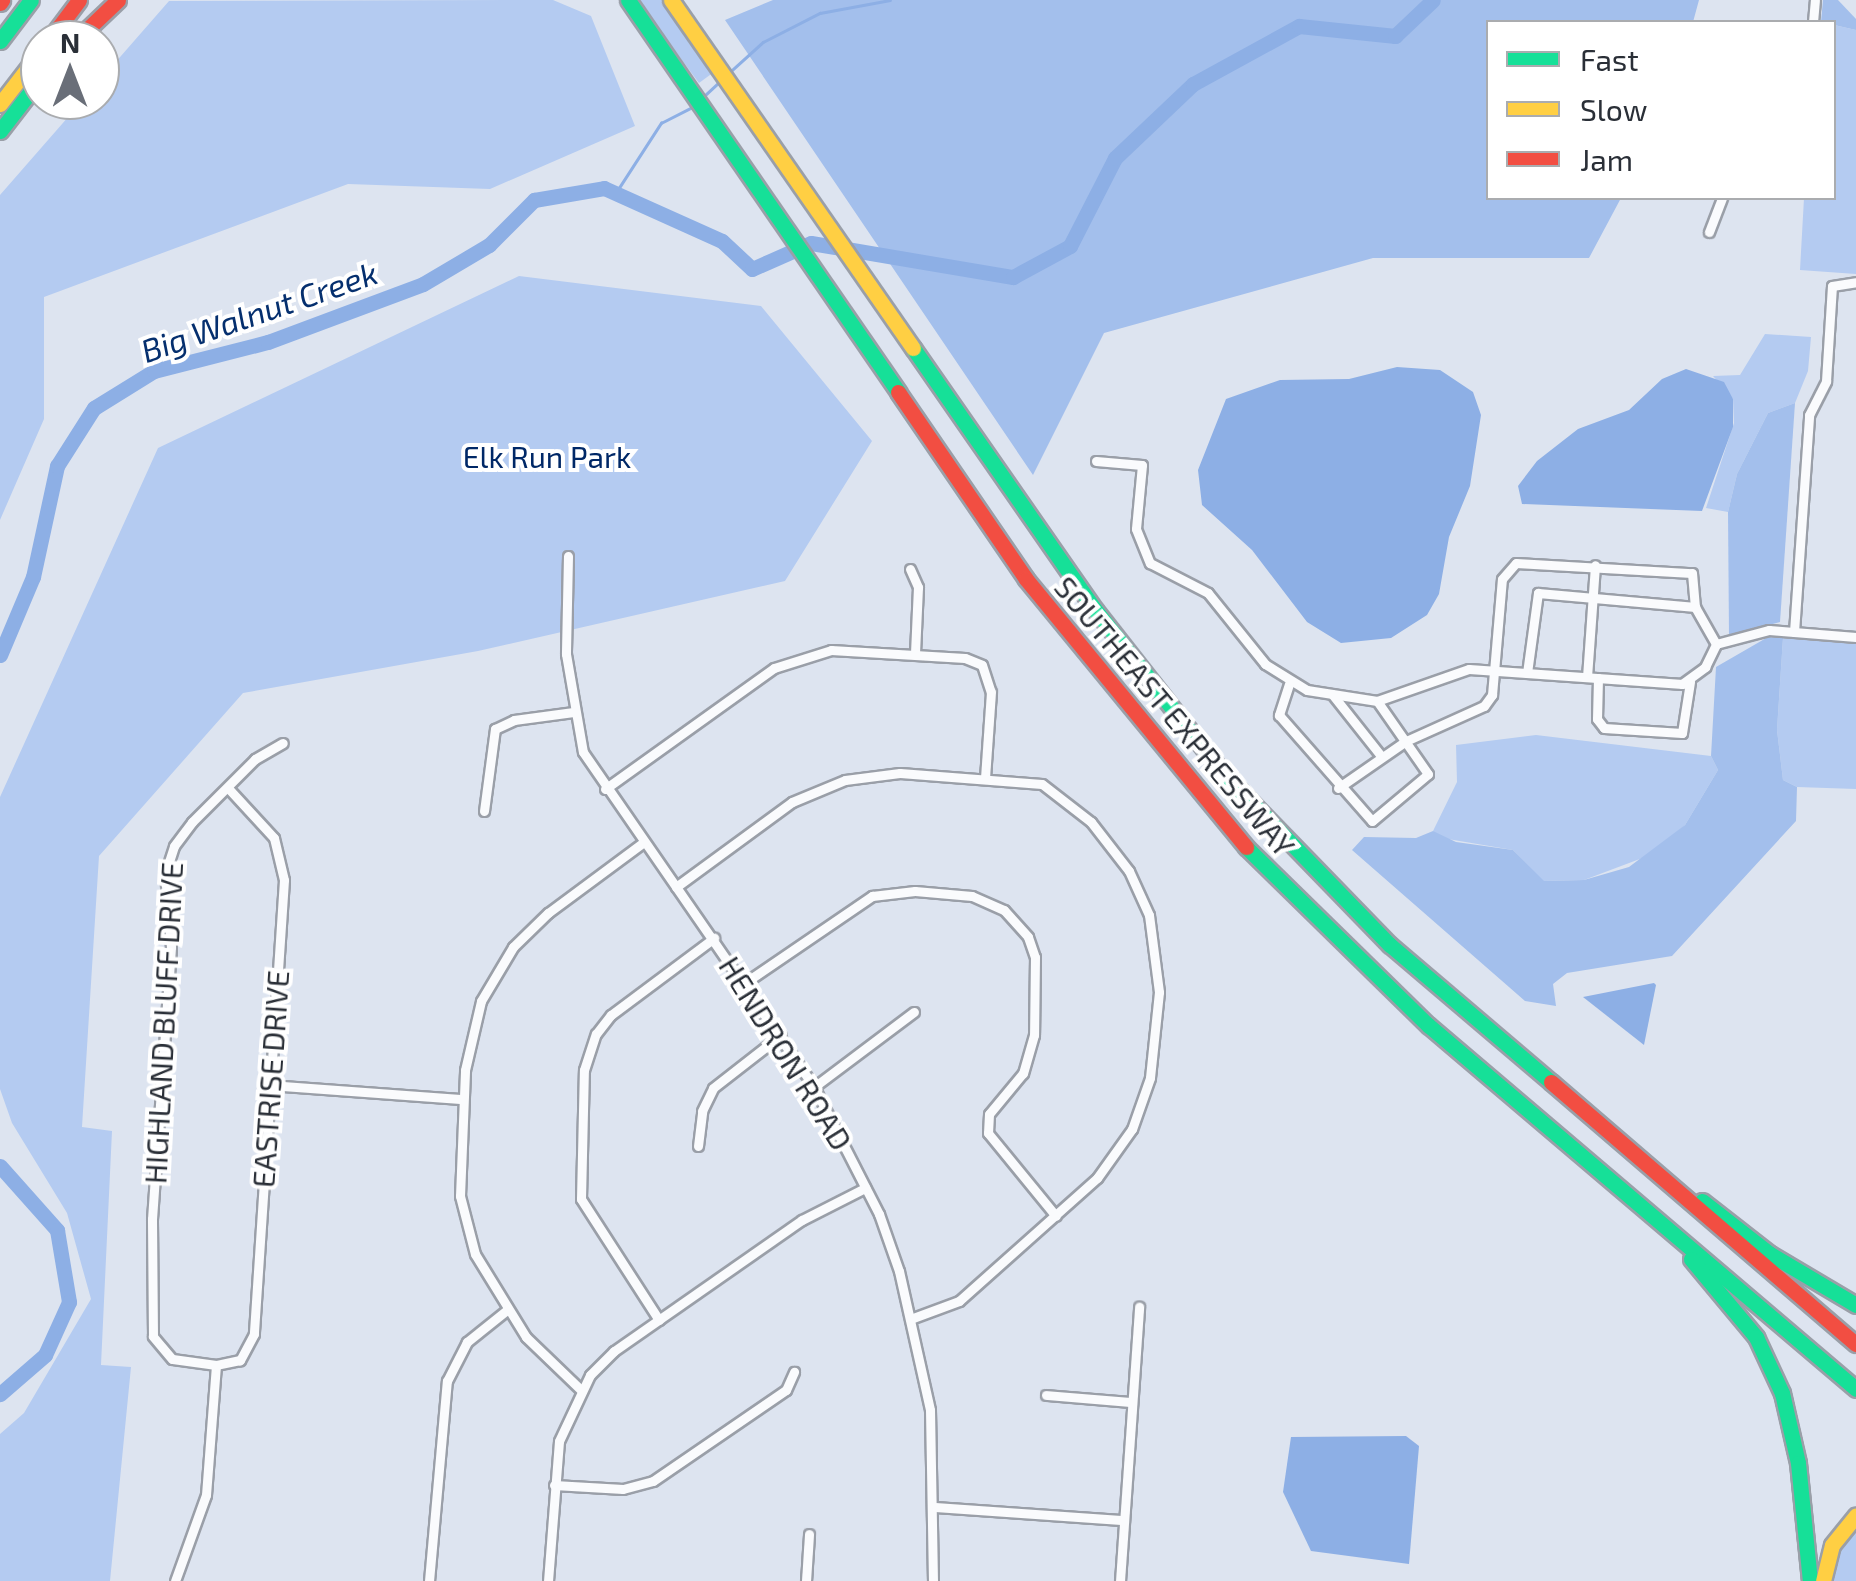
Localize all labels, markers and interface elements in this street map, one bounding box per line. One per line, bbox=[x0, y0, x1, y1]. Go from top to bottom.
north arrow bbox=[20, 20, 120, 120]
legend bbox=[1486, 20, 1836, 200]
text: N bbox=[60, 25, 80, 59]
text: Fast bbox=[1580, 41, 1639, 77]
text: Slow bbox=[1580, 91, 1647, 127]
text: Jam bbox=[1580, 141, 1633, 177]
water label: Big Walnut Creek bbox=[136, 252, 382, 370]
park label: Elk Run Park bbox=[463, 438, 631, 474]
street label: SOUTHEAST EXPRESSWAY bbox=[1047, 569, 1303, 863]
street label: HIGHLAND BLUFF DRIVE bbox=[137, 861, 189, 1185]
street label: HENDRON ROAD bbox=[712, 950, 860, 1156]
street label: EASTRISE DRIVE bbox=[244, 969, 296, 1189]

